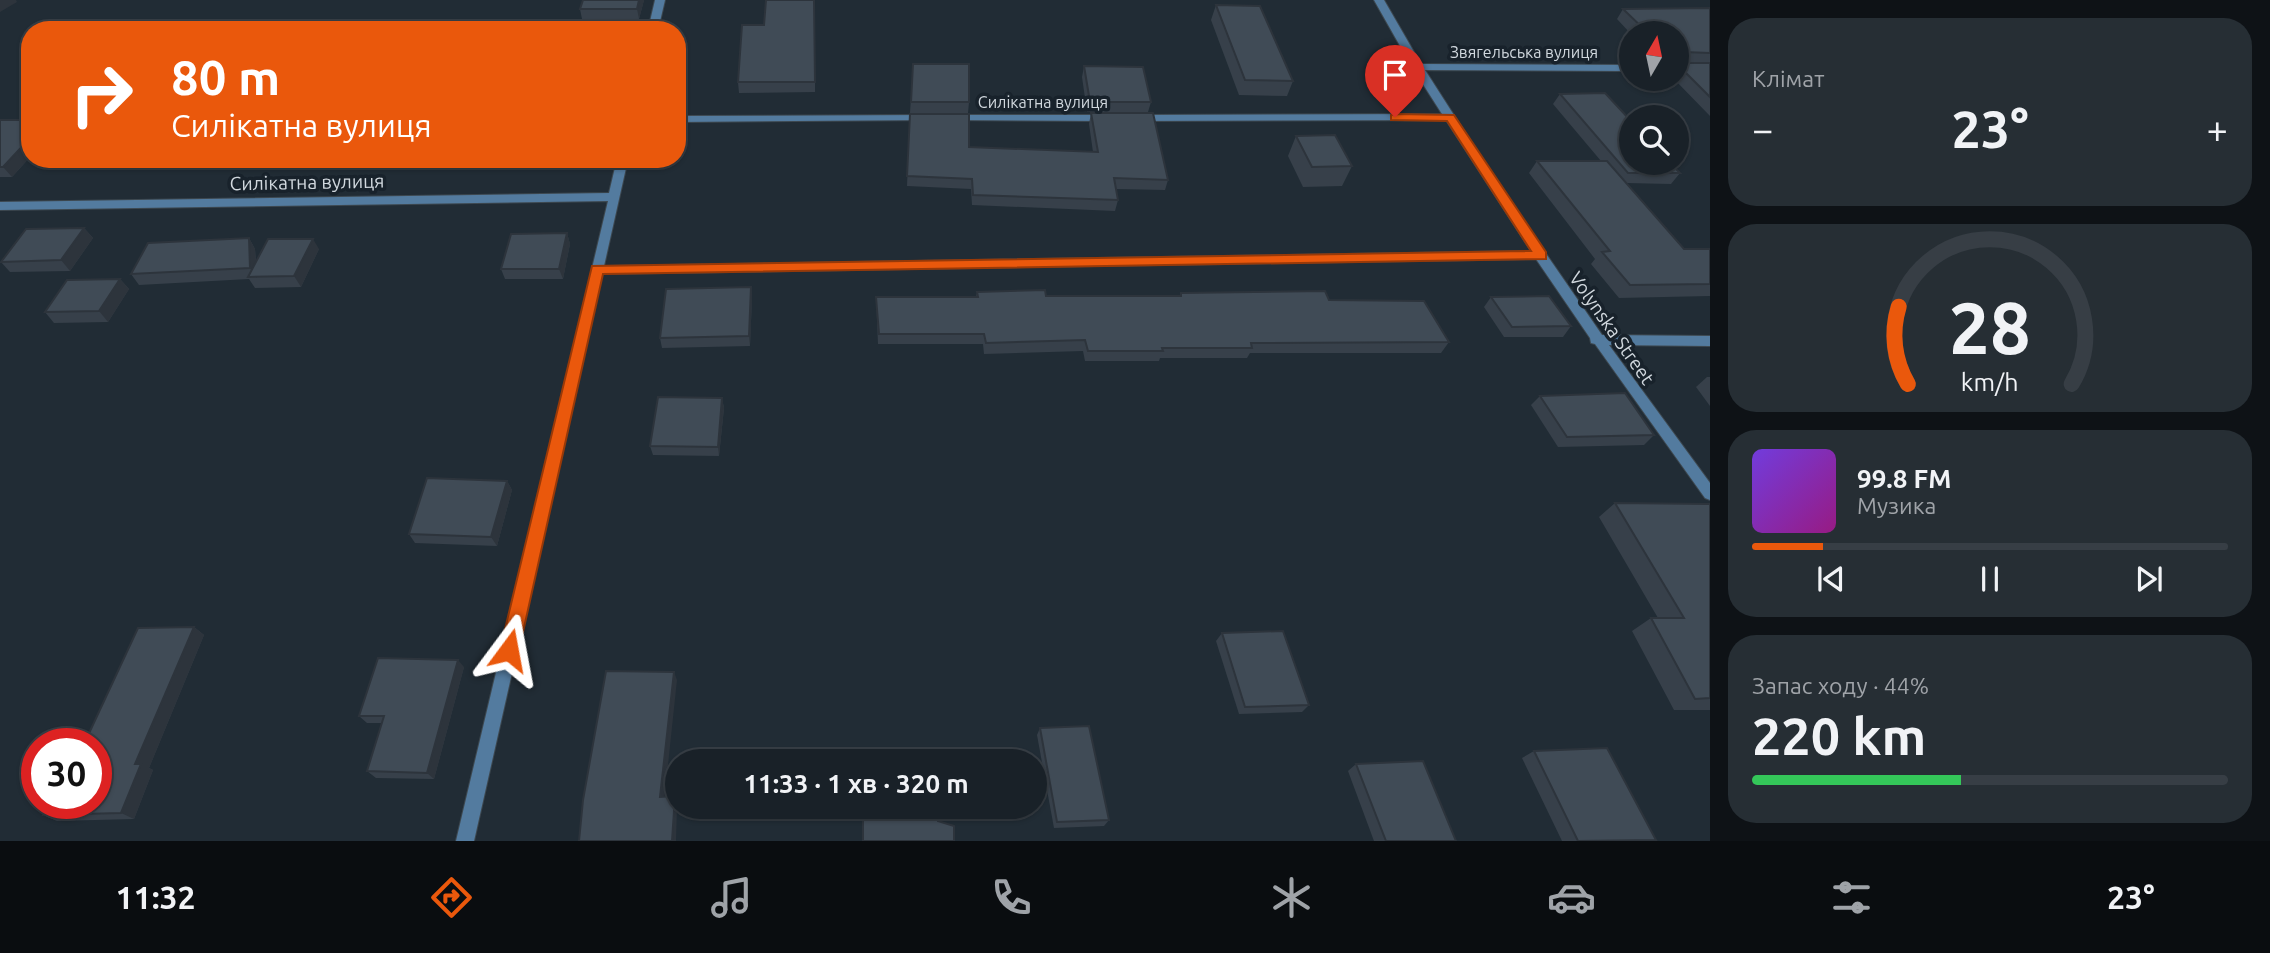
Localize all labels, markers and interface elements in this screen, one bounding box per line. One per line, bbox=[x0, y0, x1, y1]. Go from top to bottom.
north arrow bbox=[1619, 21, 1689, 91]
map controls bbox=[1619, 21, 1689, 175]
street label: Звягельська вулиця bbox=[1450, 43, 1598, 61]
pin bbox=[1365, 45, 1425, 117]
icon: right bbox=[56, 49, 147, 140]
text: 80 m bbox=[171, 49, 280, 104]
icon: arrive bbox=[1376, 56, 1414, 94]
text: Клімат bbox=[1752, 66, 1824, 91]
street label: Силікатна вулиця bbox=[978, 93, 1108, 111]
text: 23° bbox=[1951, 100, 2029, 158]
button: search bbox=[1619, 105, 1689, 175]
text: Силікатна вулиця bbox=[171, 107, 432, 143]
text: − bbox=[1752, 108, 1773, 150]
text: + bbox=[2207, 108, 2228, 150]
street label: Силікатна вулиця bbox=[229, 170, 385, 194]
street label: Volynska Street bbox=[1565, 267, 1659, 389]
text: 28 bbox=[1949, 286, 2031, 368]
text: km/h bbox=[1961, 367, 2019, 395]
text: 99.8 FM bbox=[1857, 464, 1951, 493]
text: Музика bbox=[1857, 493, 1936, 518]
icon: previous bbox=[1812, 560, 1850, 598]
icon: pause bbox=[1971, 560, 2009, 598]
icon: next bbox=[2130, 560, 2168, 598]
position arrow bbox=[472, 613, 546, 687]
text: Запас ходу · 44% bbox=[1752, 673, 1929, 698]
text: 220 km bbox=[1752, 707, 1926, 765]
speed limit sign: 30 bbox=[21, 728, 112, 819]
text: 11:33 · 1 хв · 320 m bbox=[743, 769, 969, 798]
icon: directions bbox=[427, 873, 476, 922]
icon: music bbox=[707, 873, 756, 922]
icon: phone bbox=[987, 873, 1036, 922]
icon: climate bbox=[1267, 873, 1316, 922]
icon: car bbox=[1547, 873, 1596, 922]
icon: filters bbox=[1827, 873, 1876, 922]
text: 11:32 bbox=[116, 879, 196, 915]
text: 23° bbox=[2107, 879, 2154, 915]

